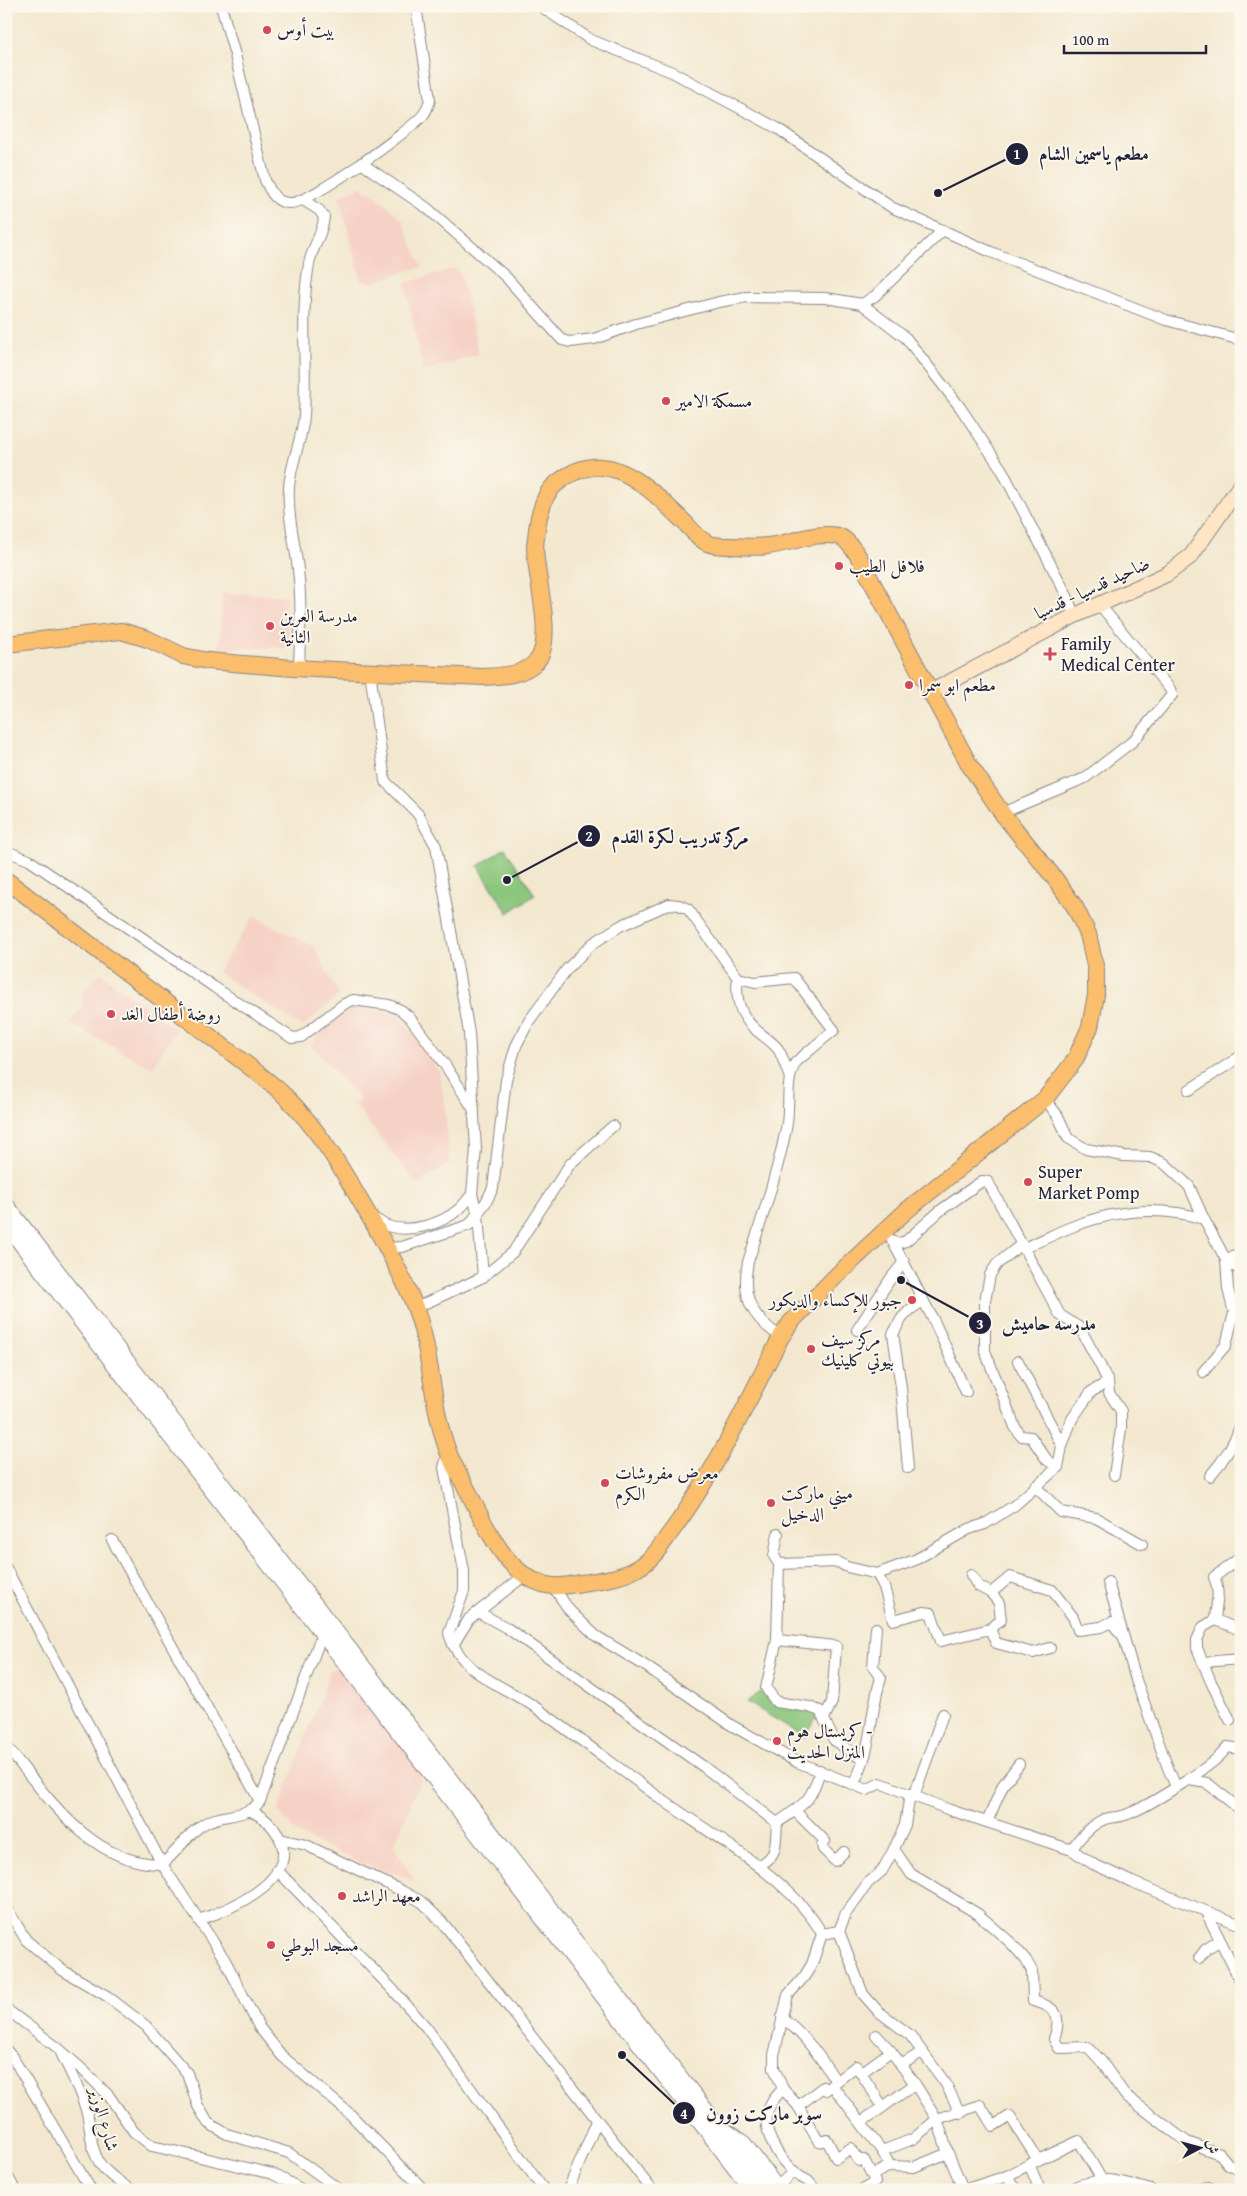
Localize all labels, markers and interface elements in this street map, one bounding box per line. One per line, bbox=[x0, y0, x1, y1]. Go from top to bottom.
place label: بيت أوس bbox=[277, 16, 335, 43]
scale bar bbox=[1064, 22, 1207, 54]
marker: بيت أوس bbox=[261, 24, 273, 36]
text: 100 m bbox=[1072, 29, 1110, 50]
callout: مطعم ياسمين الشام bbox=[1004, 137, 1159, 171]
text: مطعم ياسمين الشام bbox=[1039, 139, 1149, 171]
text: 1 bbox=[1013, 143, 1021, 164]
place label: مسمكة الامير bbox=[674, 387, 752, 414]
marker: مسمكة الامير bbox=[660, 395, 672, 407]
street label: ضاحيد قدسيا - قدسيا bbox=[1030, 549, 1154, 626]
place label: فلافل الطيب bbox=[849, 552, 925, 579]
marker: فلافل الطيب bbox=[833, 560, 845, 572]
place label: مدرسة العرين الثانية bbox=[280, 602, 358, 650]
marker: مدرسة العرين الثانية bbox=[264, 620, 276, 632]
place label: Family Medical Center bbox=[1061, 630, 1176, 678]
marker: Family Medical Center bbox=[1043, 647, 1057, 661]
place label: مطعم ابو سمرا bbox=[919, 671, 996, 702]
marker: مطعم ابو سمرا bbox=[903, 679, 915, 691]
callout: مركز تدريب لكرة القدم bbox=[577, 819, 759, 853]
text: مركز تدريب لكرة القدم bbox=[611, 822, 749, 854]
text: 2 bbox=[585, 825, 593, 846]
place label: روضة أطفال الغد bbox=[121, 1000, 221, 1027]
marker: روضة أطفال الغد bbox=[105, 1008, 117, 1020]
place label: Super Market Pomp bbox=[1038, 1158, 1140, 1206]
marker: Super Market Pomp bbox=[1022, 1176, 1034, 1188]
place label: جبور للإكساء والديكور bbox=[767, 1286, 902, 1313]
marker: جبور للإكساء والديكور bbox=[906, 1294, 918, 1306]
callout: مدرسه حاميش bbox=[967, 1306, 1107, 1340]
text: مدرسه حاميش bbox=[1002, 1309, 1096, 1337]
text: 3 bbox=[976, 1313, 984, 1334]
place label: مركز سيف بيوتي كلينيك bbox=[821, 1325, 894, 1375]
marker: مركز سيف بيوتي كلينيك bbox=[805, 1343, 817, 1355]
place label: معرض مفروشات الكرم bbox=[615, 1459, 719, 1510]
marker: معرض مفروشات الكرم bbox=[599, 1477, 611, 1489]
place label: ميني ماركت الدخيل bbox=[781, 1479, 853, 1527]
marker: ميني ماركت الدخيل bbox=[765, 1497, 777, 1509]
place label: كريستال هوم - المنزل الحديث bbox=[787, 1717, 872, 1765]
marker: كريستال هوم - المنزل الحديث bbox=[771, 1735, 783, 1747]
place label: معهد الراشد bbox=[352, 1882, 421, 1909]
marker: معهد الراشد bbox=[336, 1890, 348, 1902]
place label: مسجد البوطي bbox=[281, 1931, 359, 1962]
marker: مسجد البوطي bbox=[265, 1939, 277, 1951]
street label: شارع الوزير bbox=[80, 2082, 127, 2155]
callout: سوبر ماركت زوون bbox=[671, 2096, 832, 2130]
text: سوبر ماركت زوون bbox=[706, 2099, 822, 2127]
text: 4 bbox=[680, 2103, 688, 2124]
north arrow bbox=[1174, 2124, 1224, 2174]
text: ش bbox=[1202, 2139, 1224, 2155]

